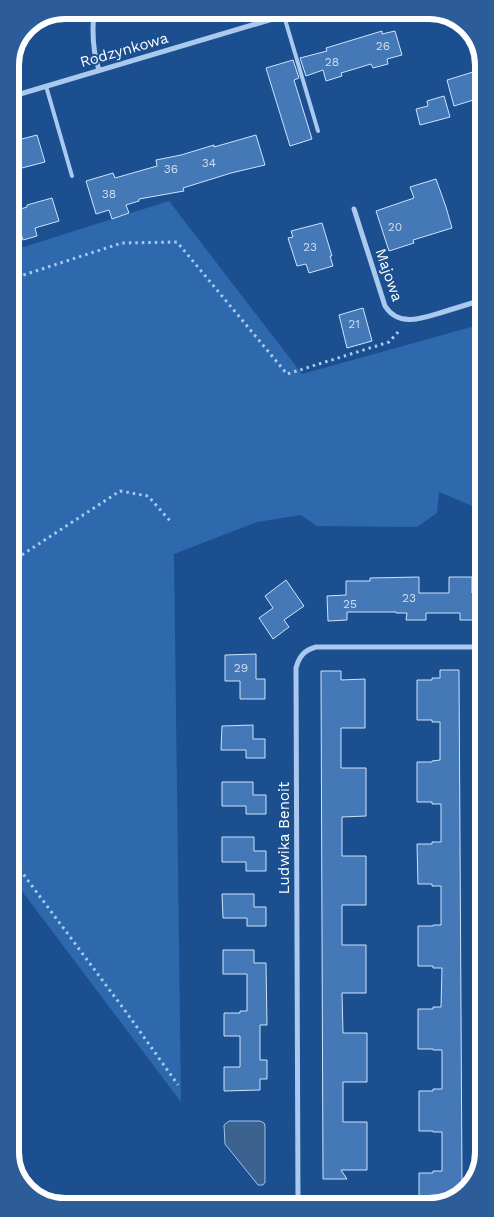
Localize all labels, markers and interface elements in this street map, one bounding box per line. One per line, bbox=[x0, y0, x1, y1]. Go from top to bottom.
street label: Rodzynkowa bbox=[78, 29, 171, 71]
house number: 26 bbox=[376, 39, 390, 53]
house number: 28 bbox=[325, 55, 339, 69]
house number: 34 bbox=[202, 156, 216, 170]
house number: 36 bbox=[164, 162, 178, 176]
house number: 38 bbox=[102, 187, 116, 201]
house number: 20 bbox=[388, 220, 402, 234]
house number: 23 bbox=[303, 240, 317, 254]
street label: Majowa bbox=[372, 246, 407, 304]
house number: 21 bbox=[348, 317, 360, 331]
house number: 23 bbox=[402, 591, 416, 605]
house number: 25 bbox=[343, 597, 357, 611]
house number: 29 bbox=[234, 661, 248, 675]
street label: Ludwika Benoit bbox=[275, 781, 293, 894]

